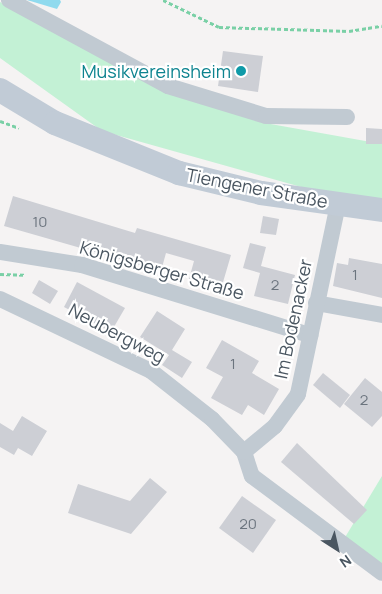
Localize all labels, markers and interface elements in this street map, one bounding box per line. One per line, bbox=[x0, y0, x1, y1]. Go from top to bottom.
place label: Musikvereinsheim bbox=[81, 60, 231, 82]
marker: Musikvereinsheim bbox=[235, 65, 247, 77]
street label: Tiengener Straße bbox=[184, 164, 330, 212]
house number: 10 bbox=[33, 213, 47, 231]
street label: Königsberger Straße bbox=[77, 236, 247, 304]
street label: Im Bodenacker bbox=[270, 257, 316, 381]
house number: 1 bbox=[352, 266, 358, 284]
house number: 2 bbox=[271, 276, 279, 294]
street label: Neubergweg bbox=[65, 299, 169, 367]
house number: 1 bbox=[230, 355, 236, 373]
house number: 2 bbox=[360, 391, 368, 409]
house number: 20 bbox=[239, 515, 257, 533]
north arrow bbox=[312, 524, 362, 574]
text: N bbox=[336, 551, 355, 572]

